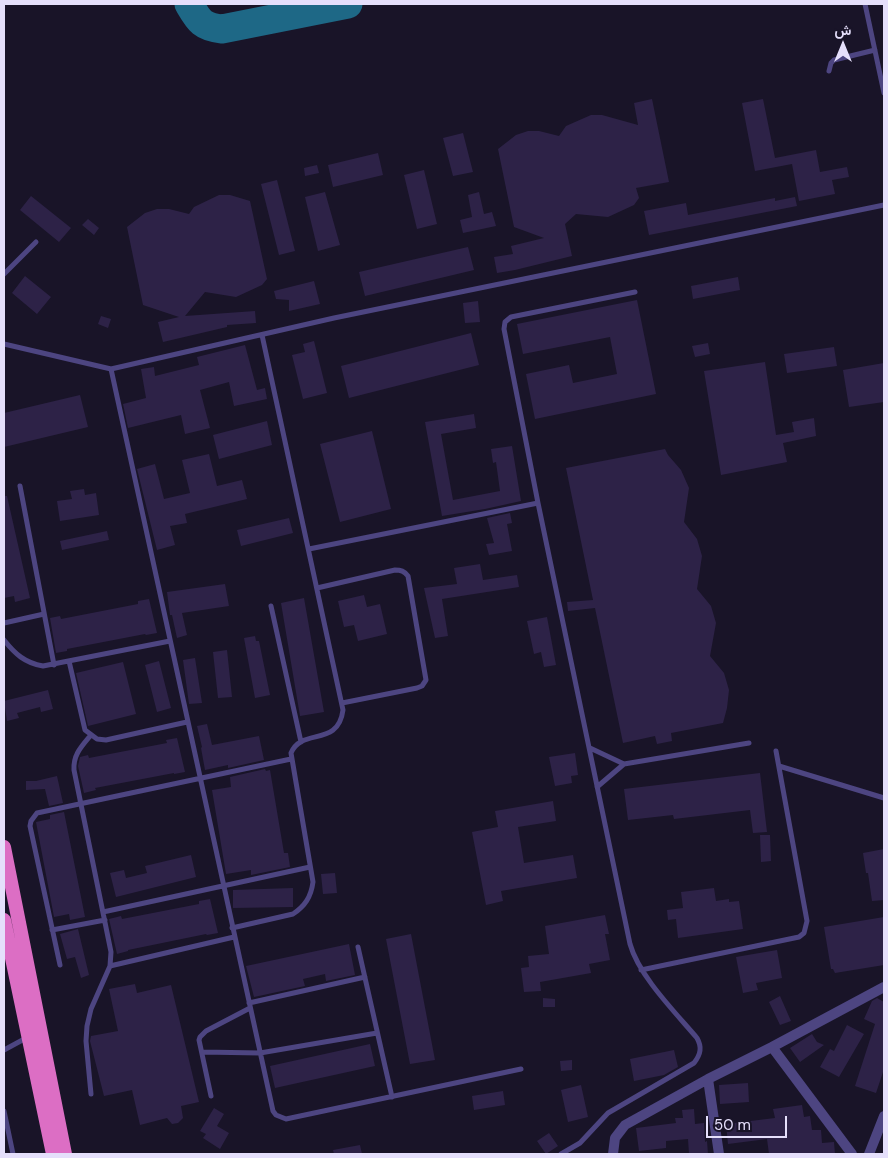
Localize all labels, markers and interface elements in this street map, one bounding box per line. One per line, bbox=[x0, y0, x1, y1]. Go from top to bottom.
north arrow bbox=[818, 20, 868, 70]
text: ش bbox=[835, 21, 851, 39]
scale bar bbox=[708, 1106, 789, 1138]
text: 50 m bbox=[714, 1115, 751, 1135]

